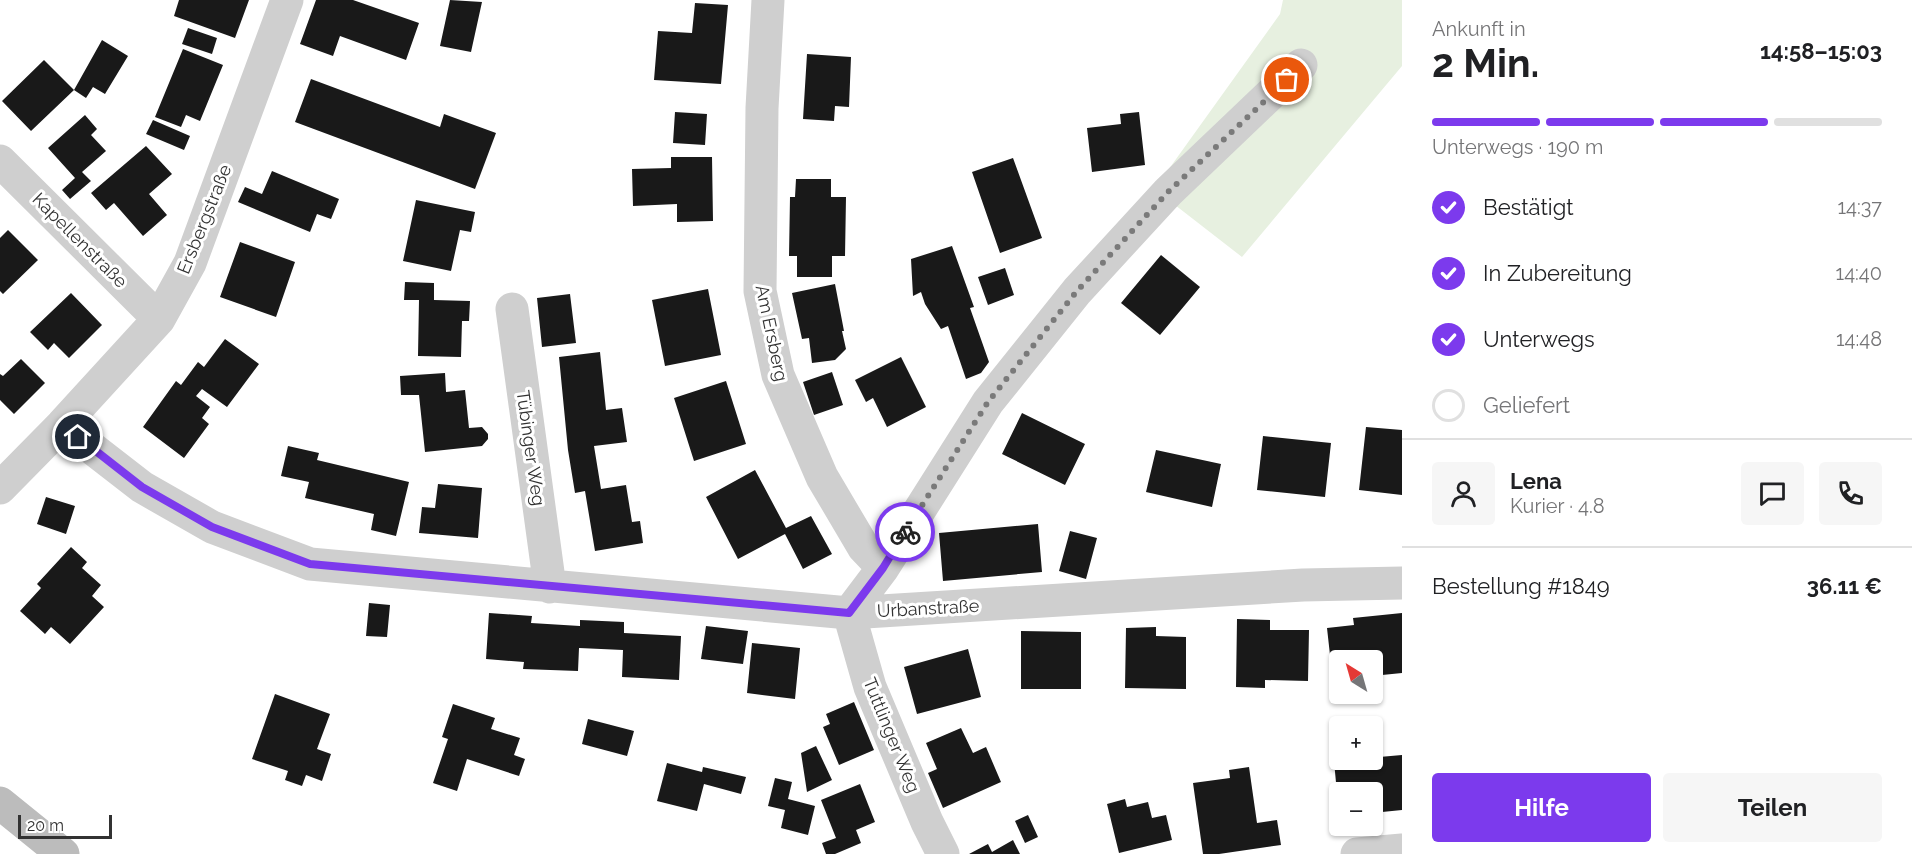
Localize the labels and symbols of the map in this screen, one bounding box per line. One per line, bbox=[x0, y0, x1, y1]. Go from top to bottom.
pin bbox=[1261, 54, 1312, 105]
street label: Ersbergstraße bbox=[173, 161, 236, 277]
street label: Kapellenstraße bbox=[28, 188, 132, 292]
street label: Am Ersberg bbox=[752, 283, 792, 383]
street label: Tübinger Weg bbox=[512, 389, 550, 507]
pin bbox=[52, 411, 103, 462]
courier bbox=[875, 502, 935, 562]
street label: Urbanstraße bbox=[876, 595, 980, 621]
north arrow bbox=[1329, 650, 1383, 704]
street label: Tuttlinger Weg bbox=[859, 674, 925, 796]
scale bar bbox=[18, 812, 112, 840]

